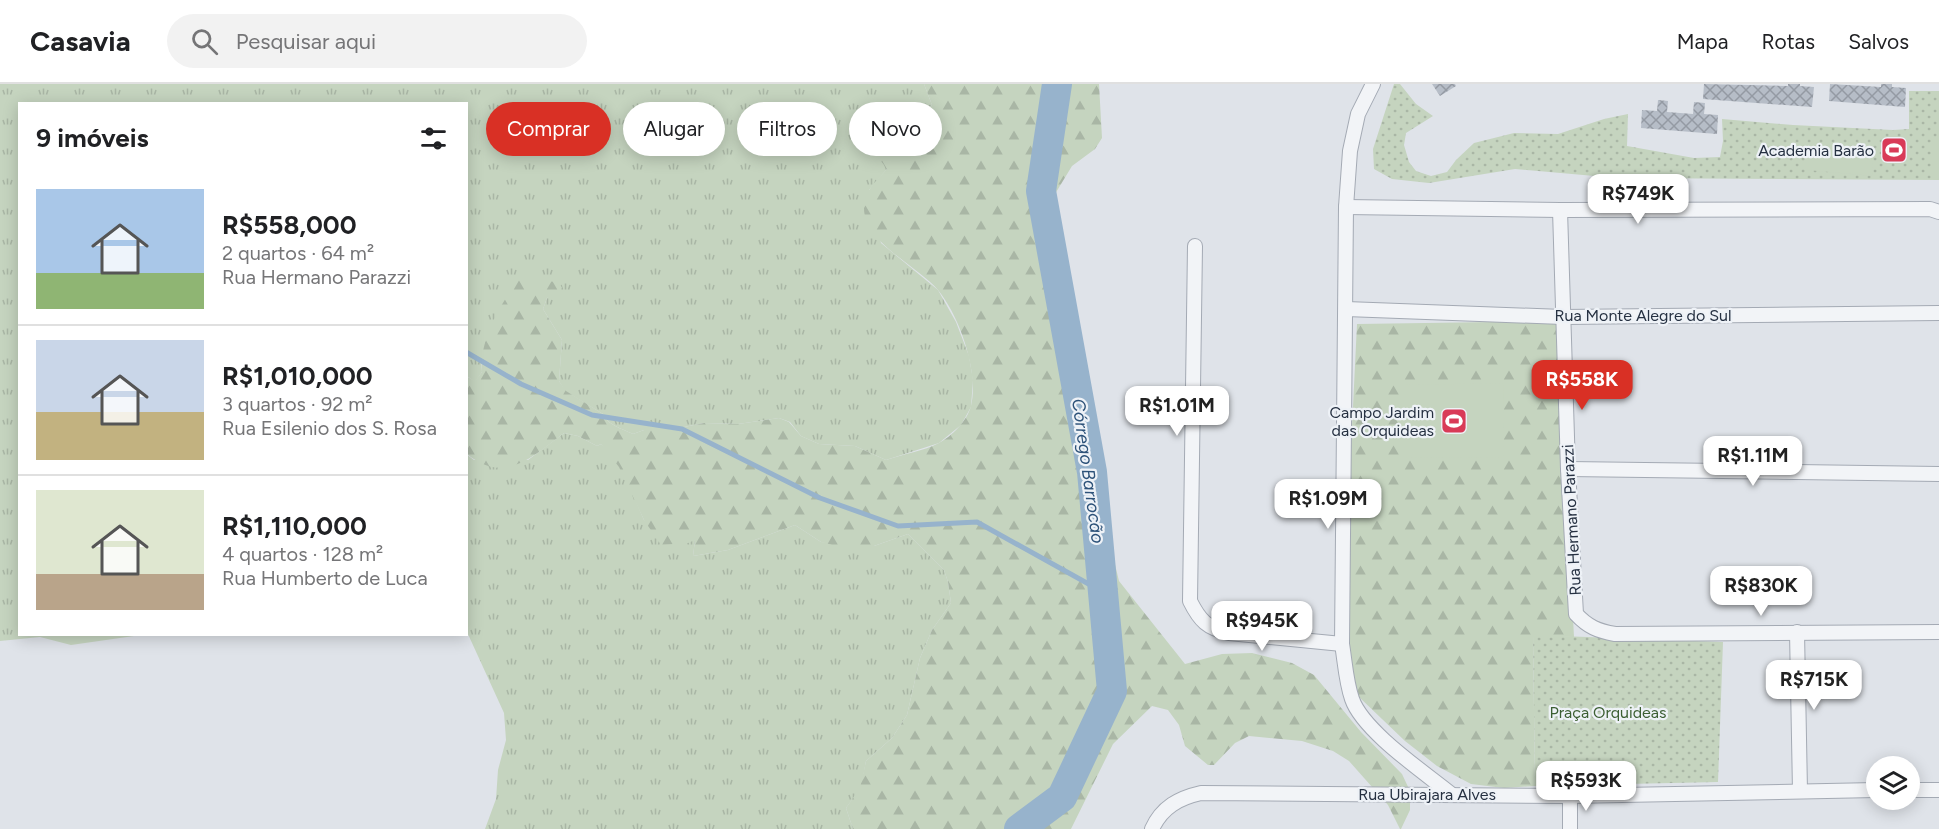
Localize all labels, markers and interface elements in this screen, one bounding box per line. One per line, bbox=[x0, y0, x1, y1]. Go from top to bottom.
search box bbox=[167, 14, 587, 68]
text: Casavia bbox=[30, 24, 131, 58]
icon: search bbox=[188, 25, 221, 58]
text: Pesquisar aqui bbox=[236, 28, 376, 55]
text: Mapa bbox=[1677, 29, 1728, 54]
text: Rotas bbox=[1761, 29, 1815, 54]
text: Salvos bbox=[1848, 29, 1909, 54]
chip: Comprar bbox=[486, 102, 611, 156]
chip: Alugar bbox=[623, 102, 725, 156]
chip: Filtros bbox=[737, 102, 837, 156]
chip: Novo bbox=[849, 102, 942, 156]
text: 9 imóveis bbox=[36, 122, 149, 154]
icon: filters bbox=[417, 122, 450, 155]
sports icon: Academia Barão bbox=[1879, 135, 1909, 165]
place label: Academia Barão bbox=[1758, 141, 1874, 160]
pin: R$749K bbox=[1589, 174, 1687, 225]
text: R$749K bbox=[1602, 181, 1674, 205]
text: R$558,000 bbox=[222, 209, 357, 241]
icon: home bbox=[84, 213, 156, 285]
text: 2 quartos · 64 m² bbox=[222, 241, 374, 265]
text: Rua Hermano Parazzi bbox=[222, 265, 411, 289]
street label: Rua Monte Alegre do Sul bbox=[1555, 306, 1731, 325]
text: R$1,010,000 bbox=[222, 360, 373, 392]
pin: R$558K bbox=[1533, 360, 1631, 411]
icon: home bbox=[84, 364, 156, 436]
text: R$558K bbox=[1546, 367, 1618, 391]
pin: R$1.01M bbox=[1122, 386, 1232, 437]
text: 3 quartos · 92 m² bbox=[222, 392, 373, 416]
text: R$1.01M bbox=[1139, 393, 1215, 417]
water label: Córrego Barrocão bbox=[1067, 397, 1109, 545]
place label: Campo Jardim das Orquideas bbox=[1329, 403, 1434, 440]
sports icon: Campo Jardim das Orquideas bbox=[1439, 406, 1469, 436]
text: Rua Esilenio dos S. Rosa bbox=[222, 416, 437, 440]
pin: R$1.11M bbox=[1698, 436, 1808, 487]
text: R$1.11M bbox=[1717, 443, 1789, 467]
street label: Rua Hermano Parazzi bbox=[1558, 444, 1585, 596]
pin: R$1.09M bbox=[1273, 479, 1383, 530]
text: R$1.09M bbox=[1288, 486, 1368, 510]
text: R$1,110,000 bbox=[222, 510, 367, 542]
icon: home bbox=[84, 514, 156, 586]
text: 4 quartos · 128 m² bbox=[222, 542, 383, 566]
text: Rua Humberto de Luca bbox=[222, 566, 428, 590]
pin: R$830K bbox=[1712, 566, 1810, 617]
text: R$830K bbox=[1724, 573, 1798, 597]
pin: R$945K bbox=[1213, 601, 1311, 652]
text: R$945K bbox=[1225, 608, 1299, 632]
pin: R$715K bbox=[1765, 660, 1863, 711]
text: R$715K bbox=[1780, 667, 1848, 691]
park label: Praça Orquideas bbox=[1550, 703, 1666, 722]
map controls bbox=[1866, 756, 1920, 810]
button: layers bbox=[1866, 756, 1920, 810]
pin: R$593K bbox=[1537, 761, 1635, 812]
text: R$593K bbox=[1550, 768, 1622, 792]
street label: Rua Ubirajara Alves bbox=[1358, 785, 1496, 804]

